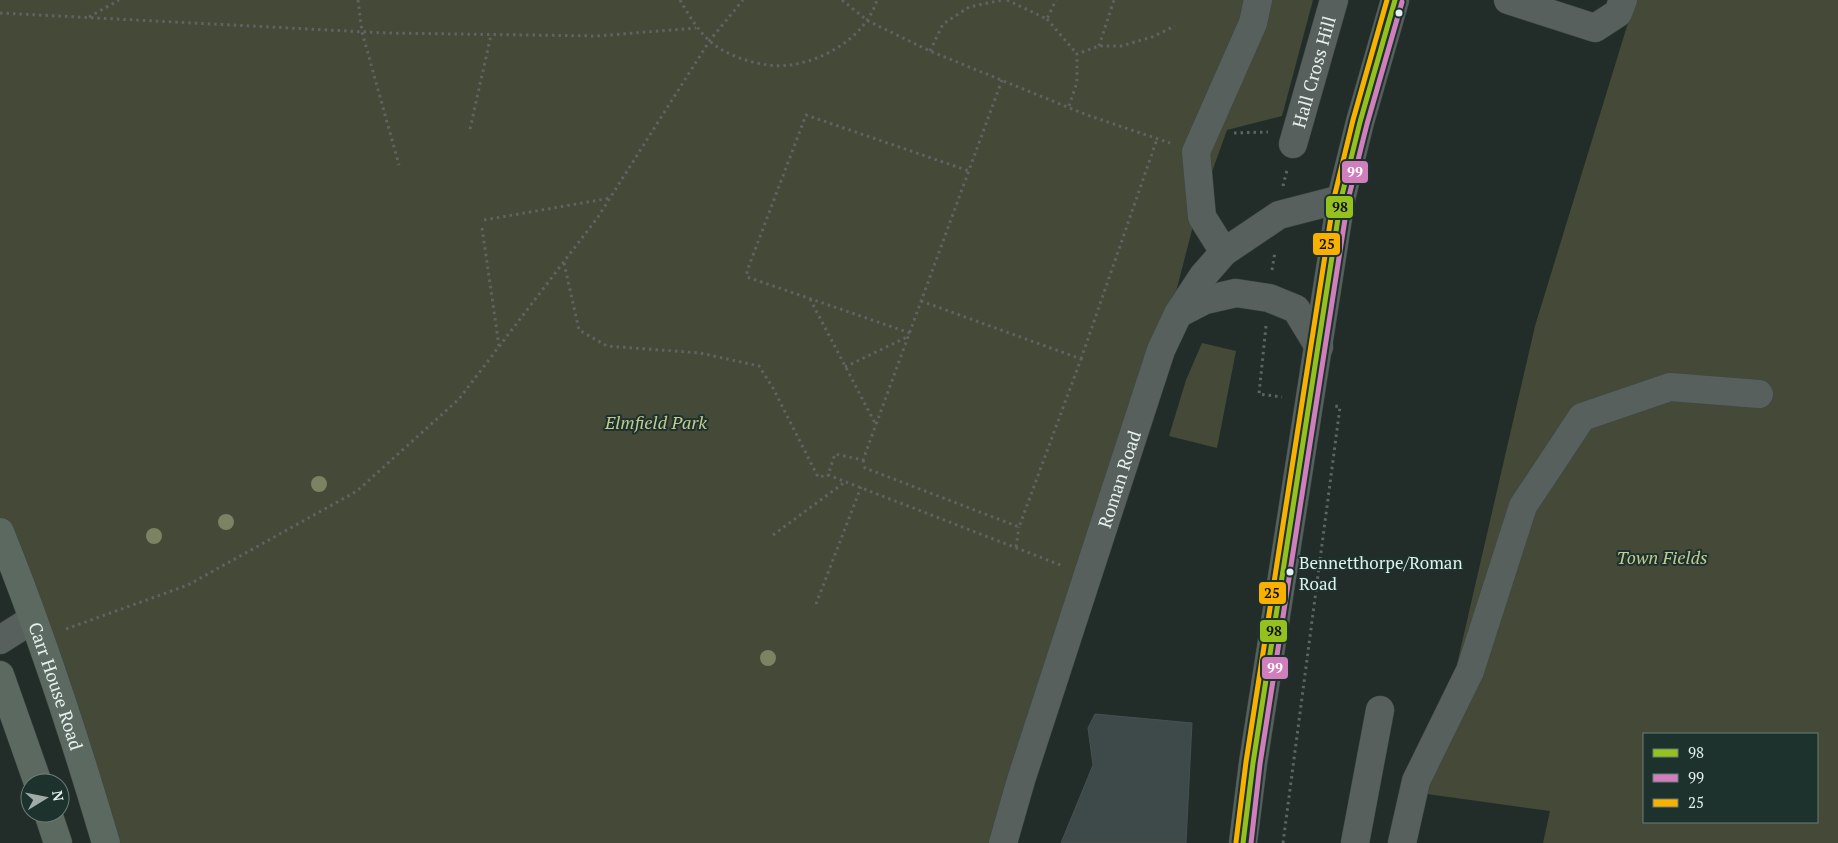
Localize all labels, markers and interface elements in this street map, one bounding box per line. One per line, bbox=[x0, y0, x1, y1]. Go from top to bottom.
unlabelled marker bbox=[1394, 8, 1404, 18]
street label: Hall Cross Hill bbox=[1286, 13, 1341, 131]
line badge: 99 bbox=[1341, 160, 1369, 184]
text: 99 bbox=[1347, 162, 1363, 181]
line badge: 98 bbox=[1325, 195, 1354, 219]
text: 98 bbox=[1332, 197, 1348, 216]
line badge: 25 bbox=[1312, 232, 1341, 256]
text: 25 bbox=[1319, 234, 1335, 253]
park label: Elmfield Park bbox=[604, 410, 707, 434]
street label: Roman Road bbox=[1092, 427, 1146, 531]
park label: Town Fields bbox=[1616, 545, 1708, 569]
place label: Bennetthorpe/Roman Road bbox=[1299, 551, 1463, 595]
marker: Bennetthorpe/Roman Road bbox=[1285, 567, 1295, 577]
line badge: 25 bbox=[1258, 581, 1287, 605]
text: 25 bbox=[1264, 583, 1280, 602]
street label: Carr House Road bbox=[23, 619, 89, 753]
line badge: 98 bbox=[1259, 619, 1288, 643]
text: 98 bbox=[1266, 621, 1282, 640]
line badge: 99 bbox=[1261, 656, 1289, 680]
text: 99 bbox=[1267, 658, 1283, 677]
legend bbox=[1643, 733, 1818, 823]
text: 98 bbox=[1688, 742, 1704, 762]
text: 99 bbox=[1688, 767, 1704, 787]
north arrow bbox=[20, 773, 70, 823]
text: N bbox=[48, 789, 69, 803]
text: 25 bbox=[1688, 792, 1704, 812]

